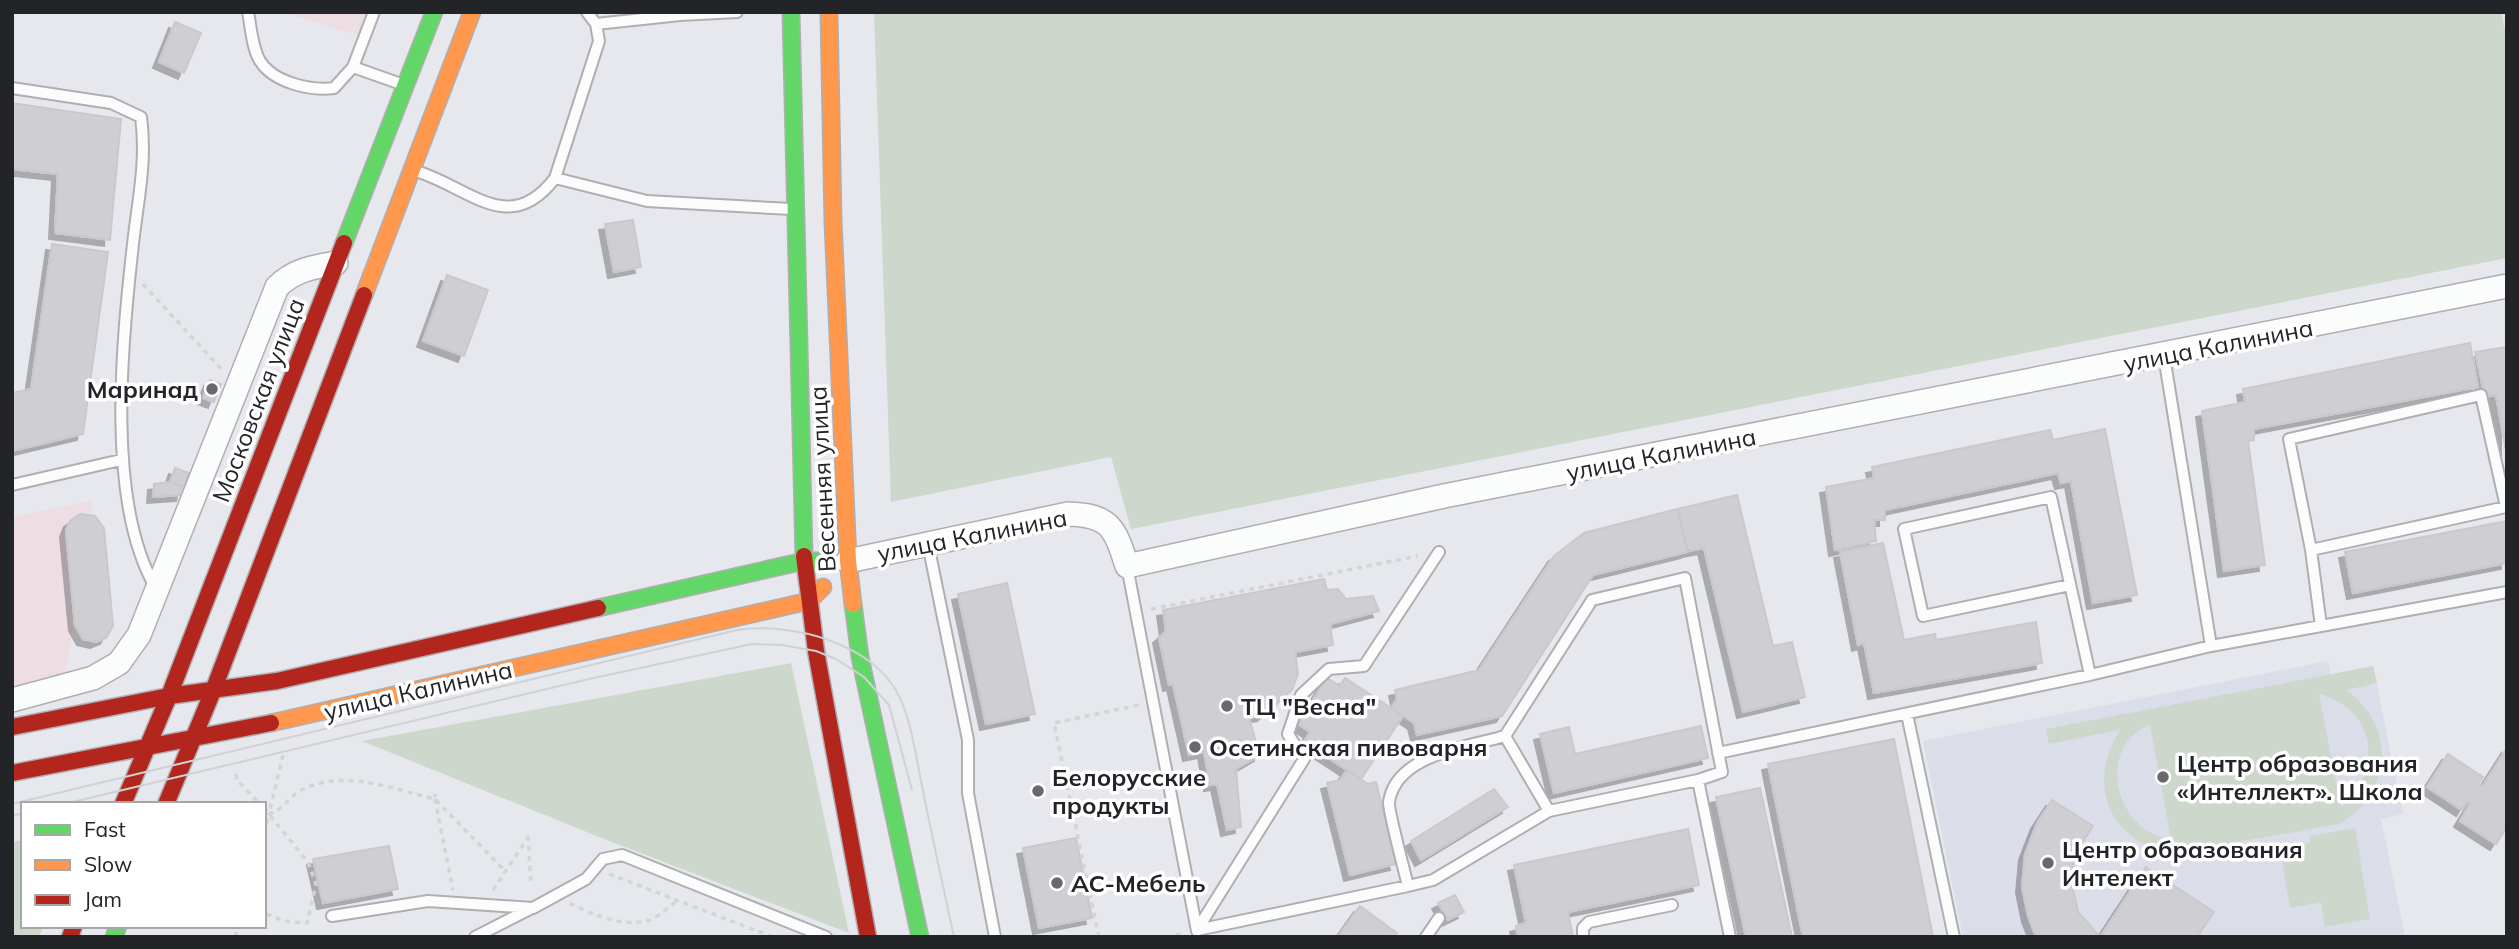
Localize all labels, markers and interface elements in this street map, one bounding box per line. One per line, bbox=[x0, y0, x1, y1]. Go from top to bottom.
street label: Московская улица bbox=[205, 294, 311, 506]
street label: улица Калинина bbox=[2121, 312, 2315, 378]
place label: Маринад bbox=[87, 374, 198, 404]
marker: Маринад bbox=[204, 381, 220, 397]
street label: Весенняя улица bbox=[802, 385, 842, 573]
street label: улица Калинина bbox=[1564, 421, 1758, 487]
street label: улица Калинина bbox=[875, 502, 1069, 568]
street label: улица Калинина bbox=[321, 654, 515, 726]
place label: ТЦ "Весна" bbox=[1241, 691, 1376, 721]
marker: ТЦ "Весна" bbox=[1219, 698, 1235, 714]
place label: Осетинская пивоварня bbox=[1209, 732, 1487, 762]
marker: Осетинская пивоварня bbox=[1187, 739, 1203, 755]
place label: Центр образования «Интеллект». Школа bbox=[2177, 748, 2423, 806]
place label: Белорусские продукты bbox=[1052, 762, 1206, 820]
marker: Центр образования «Интеллект». Школа bbox=[2155, 769, 2171, 785]
marker: Белорусские продукты bbox=[1030, 783, 1046, 799]
legend bbox=[21, 802, 266, 928]
text: Fast bbox=[84, 816, 126, 842]
place label: Центр образования Интелект bbox=[2062, 834, 2303, 892]
text: Slow bbox=[84, 851, 132, 877]
marker: Центр образования Интелект bbox=[2040, 855, 2056, 871]
place label: АС-Мебель bbox=[1071, 868, 1206, 898]
marker: АС-Мебель bbox=[1049, 875, 1065, 891]
text: Jam bbox=[84, 886, 122, 912]

